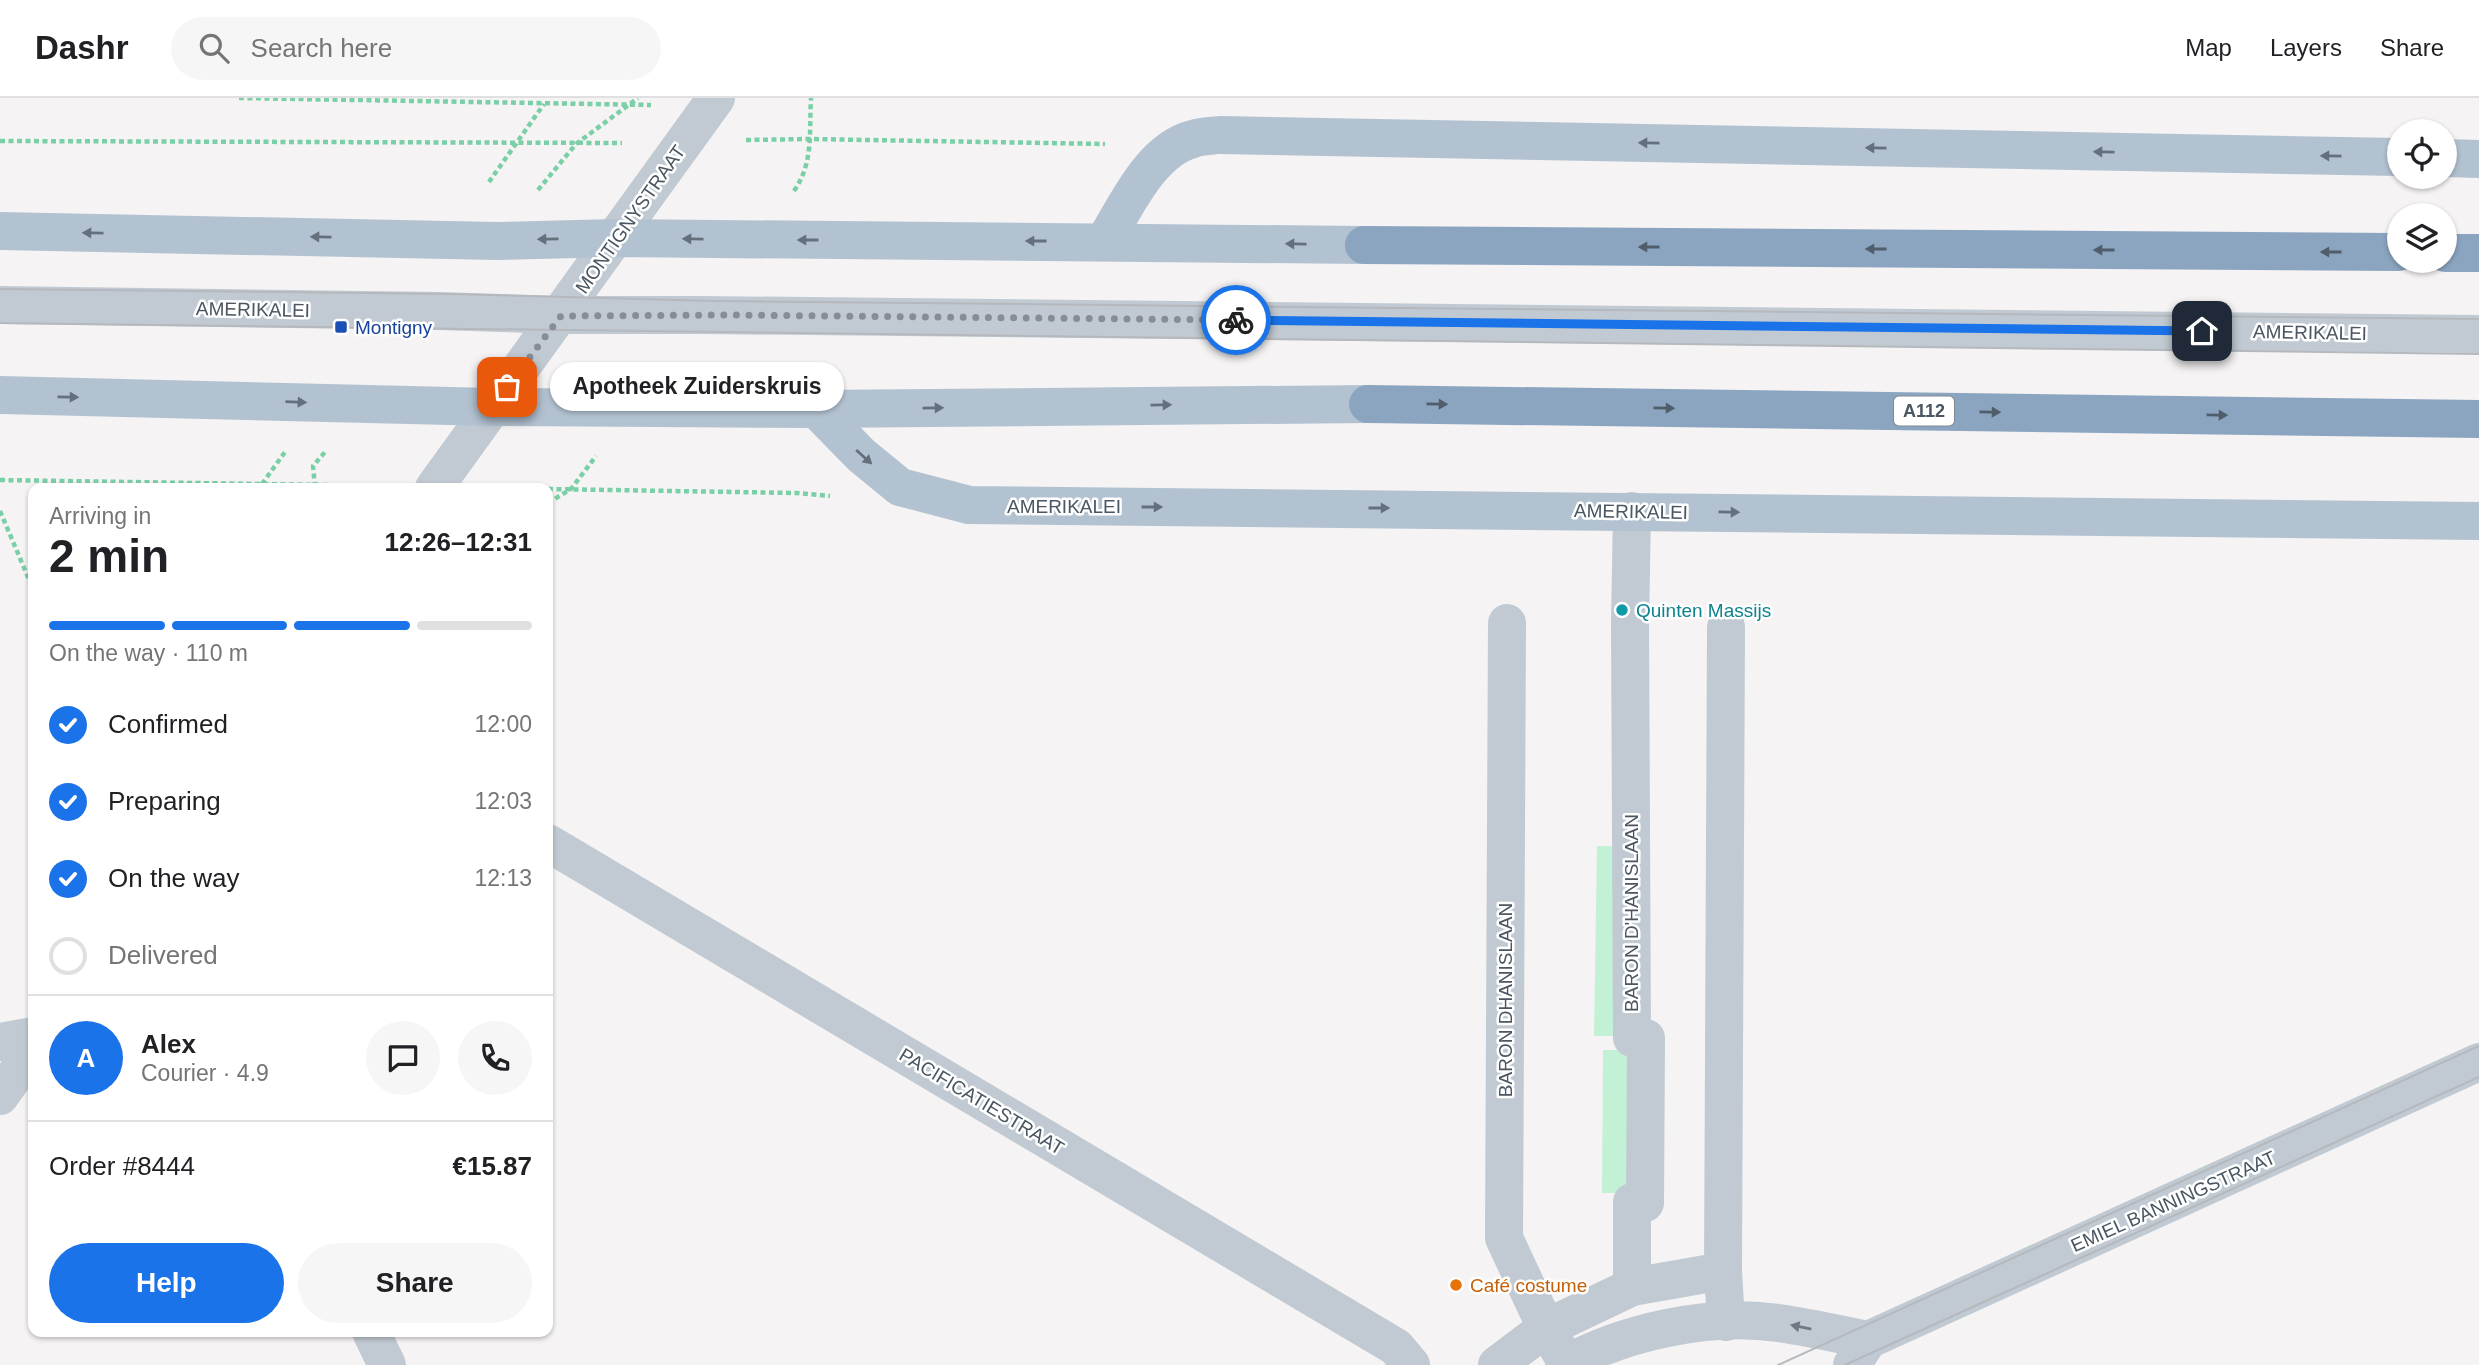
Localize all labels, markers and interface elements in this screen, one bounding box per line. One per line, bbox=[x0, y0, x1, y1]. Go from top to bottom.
search box bbox=[171, 17, 661, 80]
text: Dashr bbox=[35, 29, 129, 66]
icon: search bbox=[195, 29, 233, 67]
text: Search here bbox=[251, 33, 392, 63]
text: Map bbox=[2185, 34, 2232, 61]
text: Layers bbox=[2270, 34, 2342, 61]
text: Share bbox=[2380, 34, 2444, 61]
map controls bbox=[2387, 119, 2457, 273]
button: locate bbox=[2387, 119, 2457, 189]
one-way arrow bbox=[1637, 138, 1659, 149]
street label: MONTIGNYSTRAAT bbox=[571, 141, 690, 297]
one-way arrow bbox=[1865, 142, 1887, 153]
one-way arrow bbox=[2092, 146, 2114, 158]
one-way arrow bbox=[2320, 150, 2342, 162]
button: layers bbox=[2387, 203, 2457, 273]
one-way arrow bbox=[82, 227, 104, 239]
one-way arrow bbox=[309, 232, 331, 243]
one-way arrow bbox=[682, 233, 704, 245]
one-way arrow bbox=[537, 234, 559, 245]
one-way arrow bbox=[797, 234, 819, 246]
one-way arrow bbox=[1025, 235, 1047, 247]
one-way arrow bbox=[1285, 238, 1307, 250]
one-way arrow bbox=[1637, 241, 1659, 253]
one-way arrow bbox=[1865, 243, 1887, 255]
one-way arrow bbox=[2092, 244, 2114, 256]
one-way arrow bbox=[2320, 246, 2342, 258]
courier bbox=[1201, 285, 1271, 355]
street label: AMERIKALEI bbox=[196, 298, 310, 321]
icon: bike bbox=[1217, 301, 1255, 339]
pin bbox=[2172, 301, 2232, 361]
icon: home bbox=[2183, 312, 2221, 350]
place label: Montigny bbox=[355, 317, 433, 338]
marker: Montigny bbox=[333, 319, 349, 335]
street label: AMERIKALEI bbox=[2253, 321, 2367, 344]
pin bbox=[477, 357, 537, 417]
callout: Apotheek Zuiderskruis bbox=[549, 362, 843, 412]
icon: bag bbox=[488, 368, 526, 406]
text: Apotheek Zuiderskruis bbox=[572, 373, 822, 399]
one-way arrow bbox=[57, 391, 79, 403]
road number: A112 bbox=[1894, 396, 1954, 426]
one-way arrow bbox=[285, 397, 307, 408]
one-way arrow bbox=[1426, 399, 1448, 410]
one-way arrow bbox=[1150, 400, 1172, 411]
one-way arrow bbox=[923, 402, 945, 413]
one-way arrow bbox=[1653, 402, 1675, 413]
one-way arrow bbox=[1979, 406, 2001, 418]
one-way arrow bbox=[2206, 410, 2228, 421]
one-way arrow bbox=[855, 449, 873, 465]
street label: AMERIKALEI bbox=[1007, 496, 1121, 517]
street label: AMERIKALEI bbox=[1574, 500, 1688, 523]
one-way arrow bbox=[1141, 501, 1163, 512]
text: Arriving in bbox=[49, 503, 151, 529]
one-way arrow bbox=[1369, 503, 1391, 514]
one-way arrow bbox=[1719, 506, 1741, 518]
text: 12:26–12:31 bbox=[385, 527, 532, 557]
text: 2 min bbox=[49, 530, 169, 582]
place label: Quinten Massijs bbox=[1636, 600, 1771, 621]
marker: Quinten Massijs bbox=[1614, 602, 1630, 618]
text: On the way · 110 m bbox=[49, 640, 248, 666]
icon: check bbox=[49, 706, 87, 744]
text: Confirmed bbox=[108, 709, 228, 739]
text: 12:00 bbox=[474, 711, 532, 737]
icon: check bbox=[49, 783, 87, 821]
text: Preparing bbox=[108, 786, 221, 816]
text: 12:03 bbox=[474, 788, 532, 814]
street label: BARON D'HANISLAAN bbox=[1621, 814, 1642, 1012]
icon: check bbox=[49, 860, 87, 898]
text: On the way bbox=[108, 863, 240, 893]
text: 12:13 bbox=[474, 865, 532, 891]
street label: BARON DHANISLAAN bbox=[1495, 903, 1516, 1097]
text: Delivered bbox=[108, 940, 218, 970]
button: chat bbox=[366, 1021, 440, 1095]
button: phone bbox=[458, 1021, 532, 1095]
text: Alex bbox=[141, 1029, 196, 1059]
text: A bbox=[77, 1043, 95, 1073]
street label: PACIFICATIESTRAAT bbox=[896, 1044, 1068, 1159]
text: Courier · 4.9 bbox=[141, 1060, 269, 1086]
street label: EMIEL BANNINGSTRAAT bbox=[2068, 1147, 2279, 1256]
text: Order #8444 bbox=[49, 1151, 195, 1181]
text: €15.87 bbox=[452, 1151, 532, 1181]
button: Help bbox=[49, 1243, 284, 1323]
button: Share bbox=[298, 1243, 532, 1323]
place label: Café costume bbox=[1470, 1275, 1587, 1296]
marker: Café costume bbox=[1448, 1277, 1464, 1293]
one-way arrow bbox=[1790, 1321, 1812, 1332]

